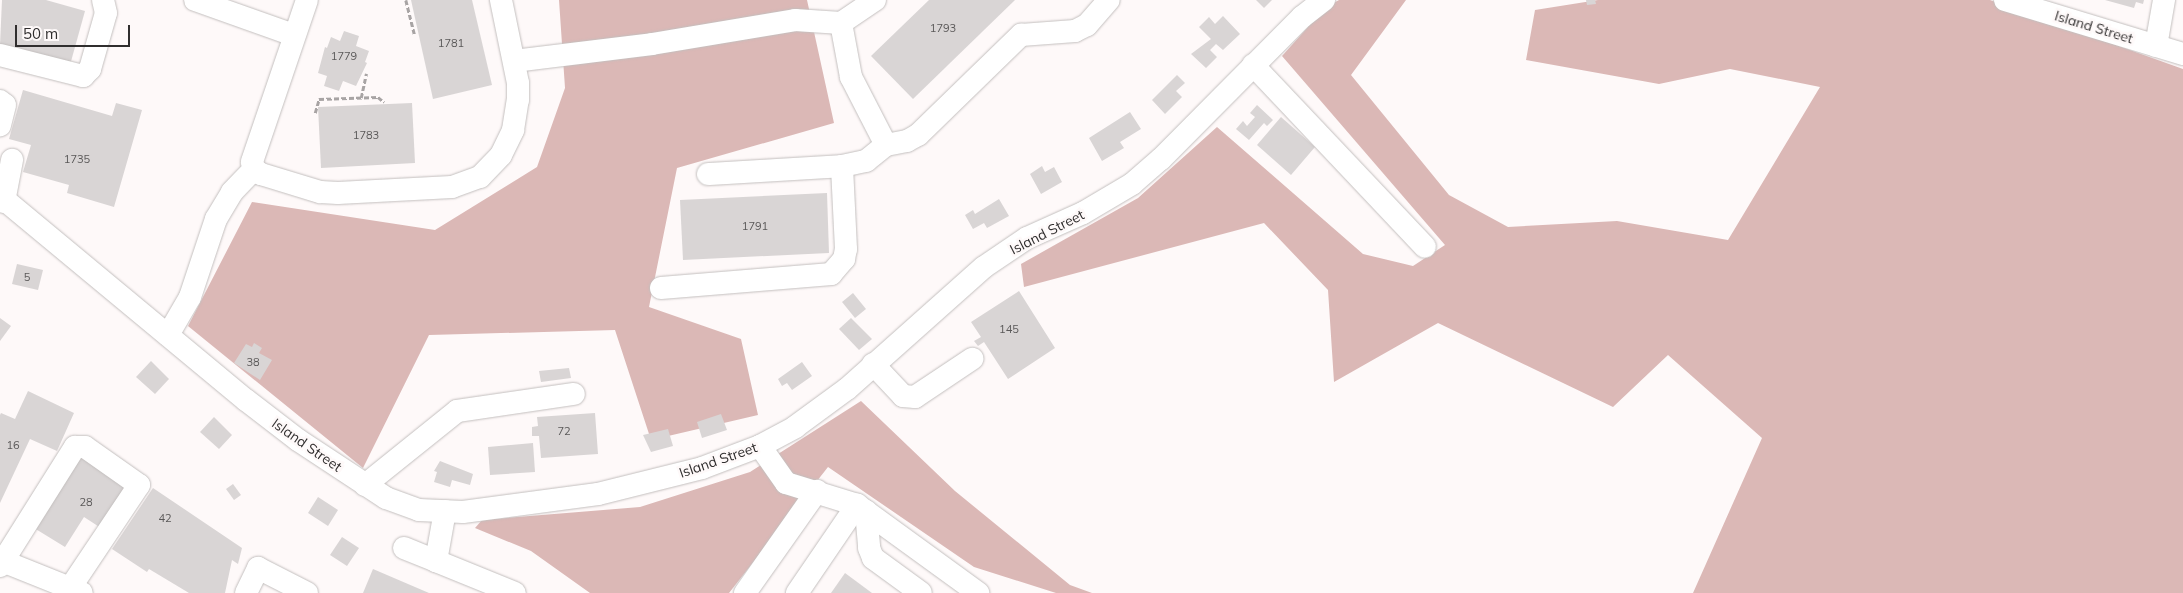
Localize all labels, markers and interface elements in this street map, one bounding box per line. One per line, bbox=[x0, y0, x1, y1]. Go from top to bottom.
street label: Island Street bbox=[2053, 7, 2135, 47]
scale bar bbox=[18, 15, 132, 47]
house number: 1793 bbox=[930, 21, 956, 35]
text: 50 m bbox=[23, 24, 58, 43]
house number: 1781 bbox=[438, 36, 464, 50]
house number: 1779 bbox=[331, 49, 357, 63]
house number: 1783 bbox=[353, 128, 379, 142]
house number: 1735 bbox=[64, 152, 90, 166]
street label: Island Street bbox=[1007, 206, 1087, 258]
house number: 1791 bbox=[742, 219, 768, 233]
house number: 5 bbox=[24, 270, 30, 284]
house number: 145 bbox=[999, 322, 1019, 336]
house number: 38 bbox=[246, 355, 260, 369]
street label: Island Street bbox=[269, 415, 345, 475]
house number: 72 bbox=[557, 424, 571, 438]
house number: 16 bbox=[6, 438, 20, 452]
street label: Island Street bbox=[677, 439, 759, 481]
house number: 28 bbox=[79, 495, 93, 509]
house number: 42 bbox=[158, 511, 172, 525]

